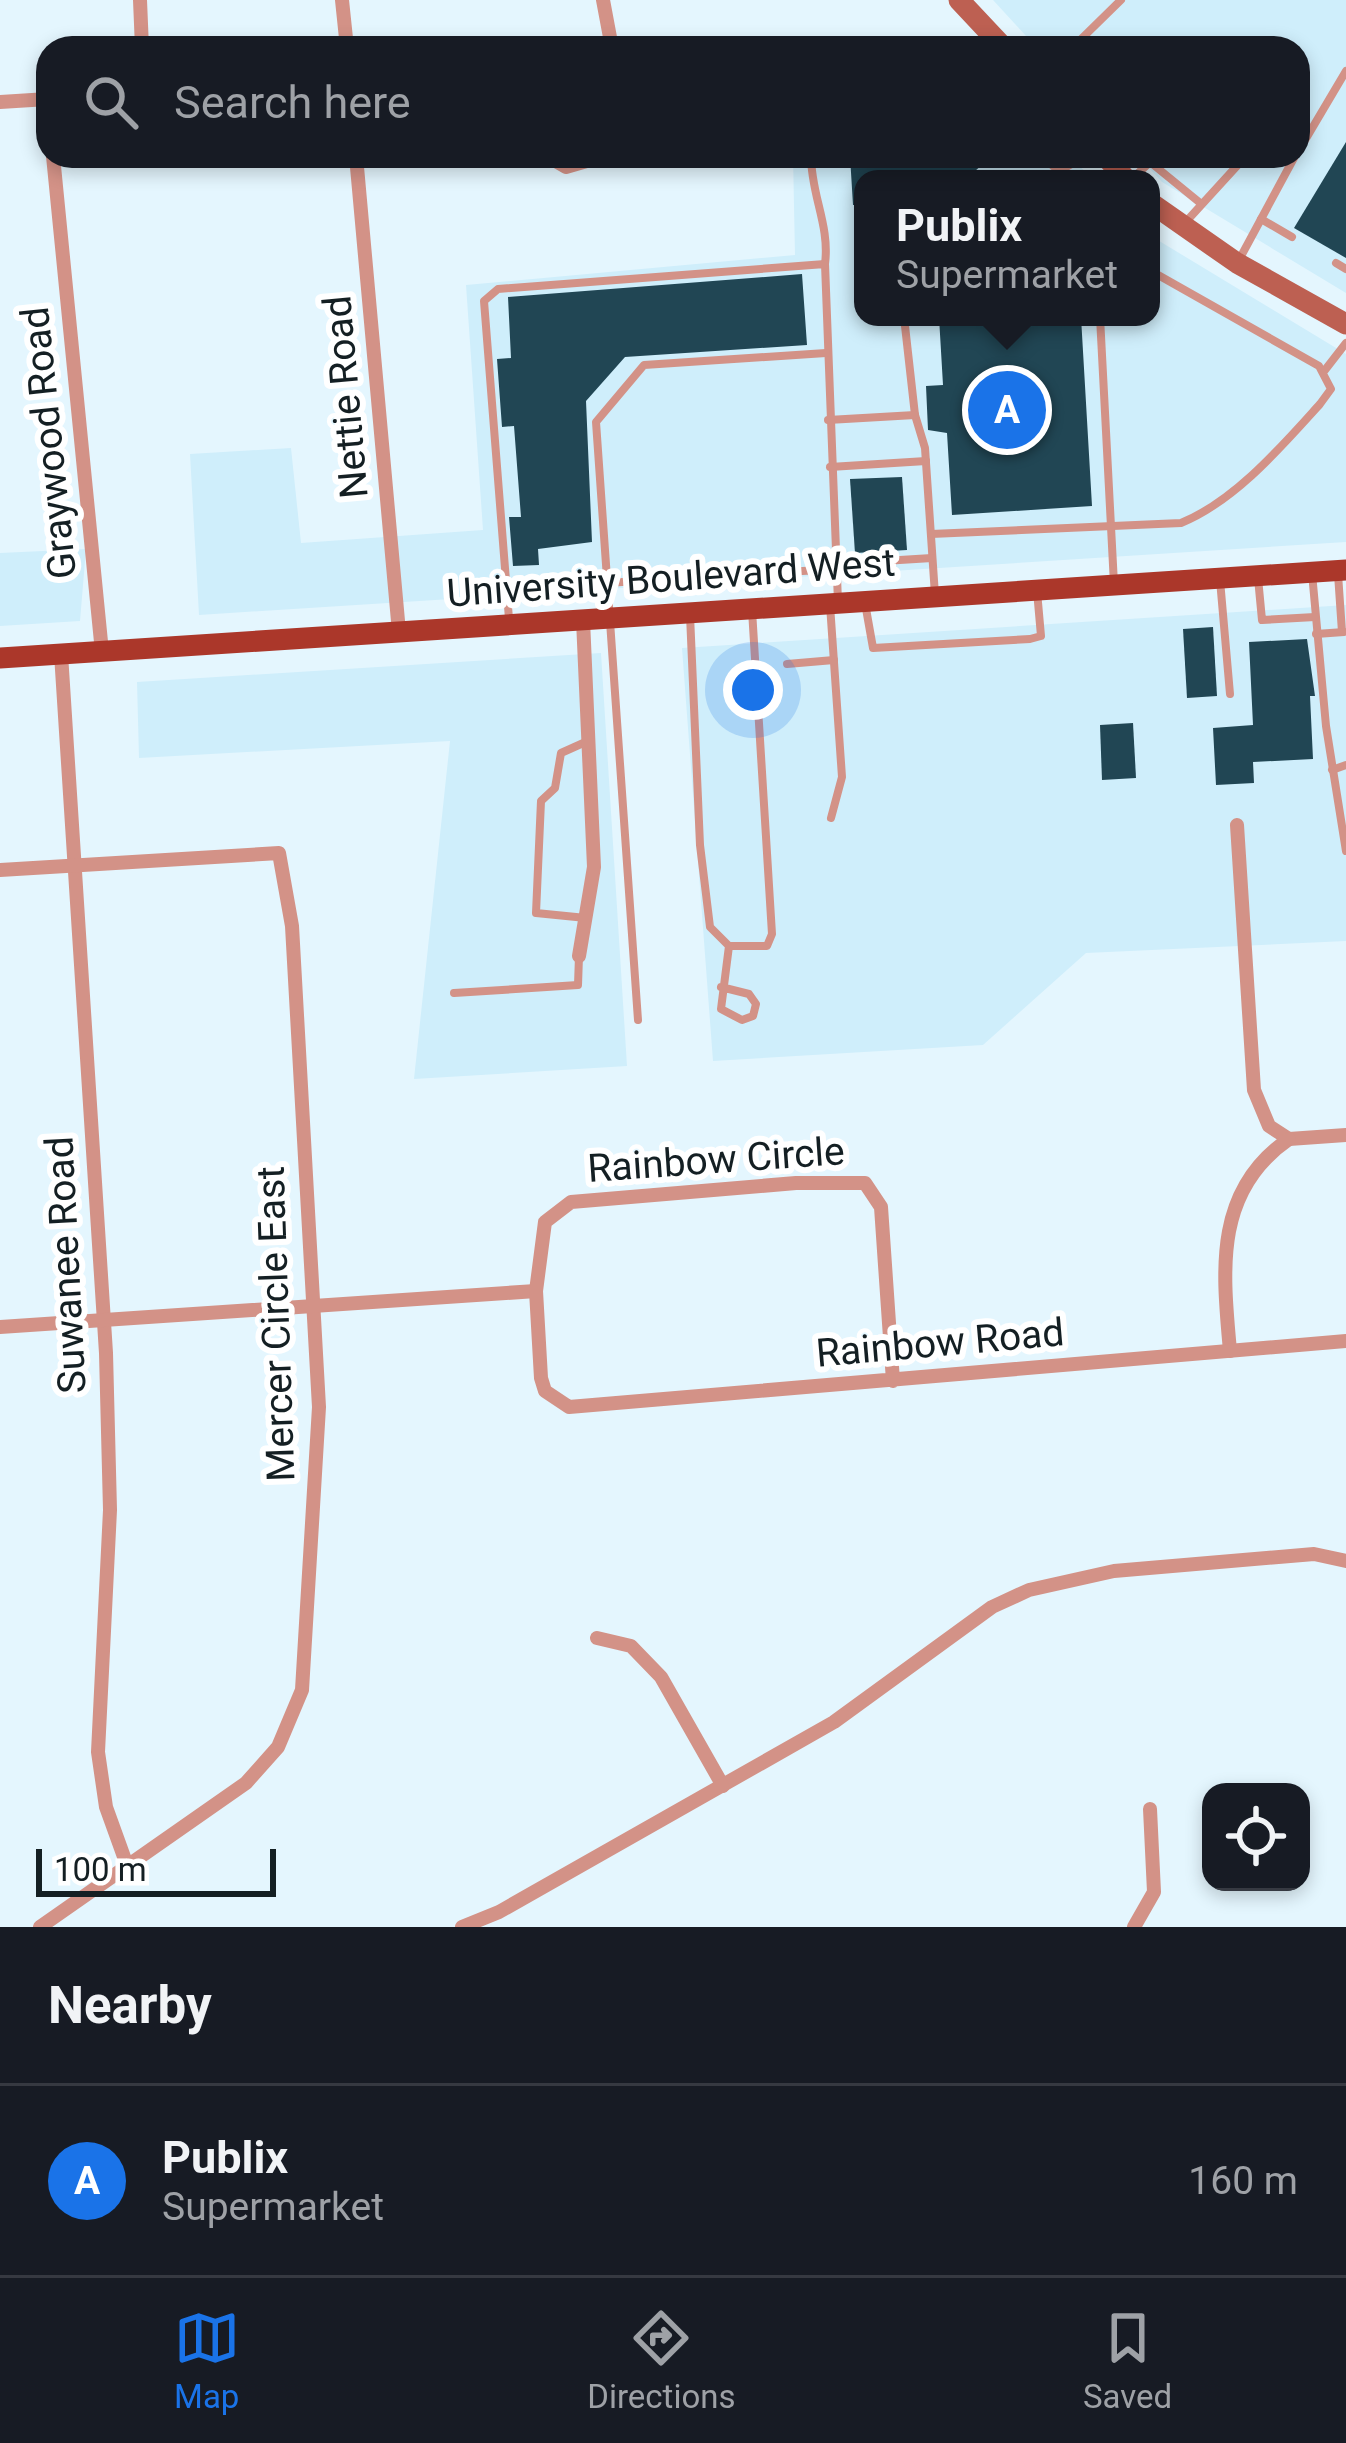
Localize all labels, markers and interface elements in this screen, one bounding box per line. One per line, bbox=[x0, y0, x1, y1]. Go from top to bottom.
search box bbox=[36, 36, 1310, 168]
icon: search bbox=[78, 69, 144, 135]
text: Search here bbox=[174, 76, 411, 129]
popup bbox=[854, 170, 1160, 326]
text: Publix bbox=[896, 199, 1022, 252]
text: Supermarket bbox=[896, 252, 1118, 298]
street label: Nettie Road bbox=[314, 294, 378, 500]
street label: Graywood Road bbox=[12, 305, 86, 581]
pin: A bbox=[968, 365, 1046, 455]
street label: University Boulevard West bbox=[445, 539, 897, 617]
your location bbox=[723, 660, 783, 720]
street label: Rainbow Circle bbox=[586, 1128, 846, 1192]
street label: Suwanee Road bbox=[36, 1135, 96, 1395]
street label: Mercer Circle East bbox=[248, 1165, 304, 1483]
street label: Rainbow Road bbox=[814, 1309, 1066, 1377]
map controls bbox=[1202, 1783, 1310, 1891]
button: locate bbox=[1202, 1783, 1310, 1891]
scale bar bbox=[36, 1843, 276, 1896]
text: 100 m bbox=[54, 1850, 147, 1889]
text: Nearby bbox=[48, 1976, 212, 2035]
text: Publix bbox=[162, 2131, 288, 2184]
text: A bbox=[74, 2158, 100, 2204]
text: 160 m bbox=[1188, 2158, 1298, 2204]
text: Supermarket bbox=[162, 2184, 384, 2230]
tab: Map bbox=[174, 2305, 240, 2416]
tab: Directions bbox=[587, 2305, 736, 2416]
tab: Saved bbox=[1083, 2305, 1172, 2416]

